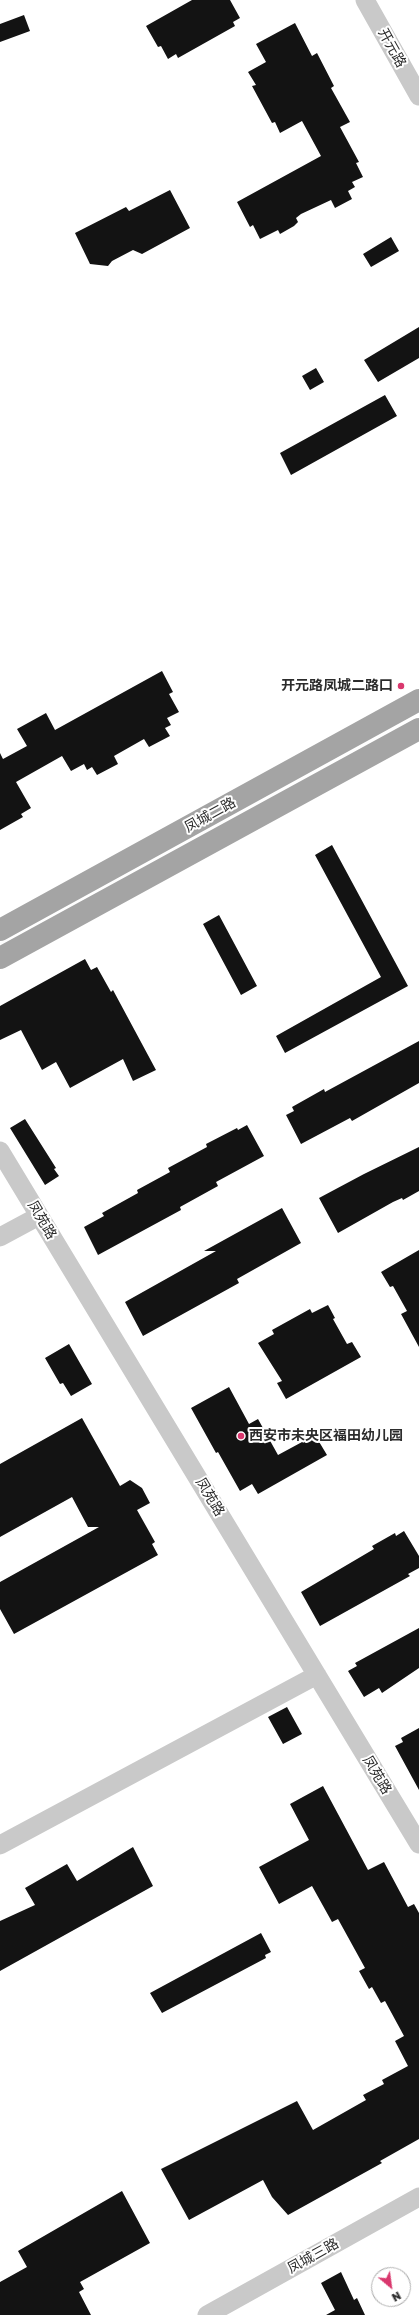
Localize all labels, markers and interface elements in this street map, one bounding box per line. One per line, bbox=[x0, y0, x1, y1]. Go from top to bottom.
street label: 开元路 bbox=[374, 26, 410, 70]
place label: 开元路凤城二路口 bbox=[281, 678, 393, 694]
marker: 开元路凤城二路口 bbox=[396, 681, 406, 691]
street label: 凤城二路 bbox=[181, 794, 239, 836]
street label: 凤苑路 bbox=[24, 1198, 60, 1242]
place label: 西安市未央区福田幼儿园 bbox=[249, 1428, 403, 1444]
marker: 西安市未央区福田幼儿园 bbox=[236, 1431, 246, 1441]
street label: 凤苑路 bbox=[192, 1475, 228, 1519]
street label: 凤苑路 bbox=[359, 1753, 395, 1797]
street label: 凤城三路 bbox=[284, 2235, 342, 2277]
north arrow bbox=[371, 2267, 411, 2307]
text: N bbox=[390, 2289, 403, 2305]

